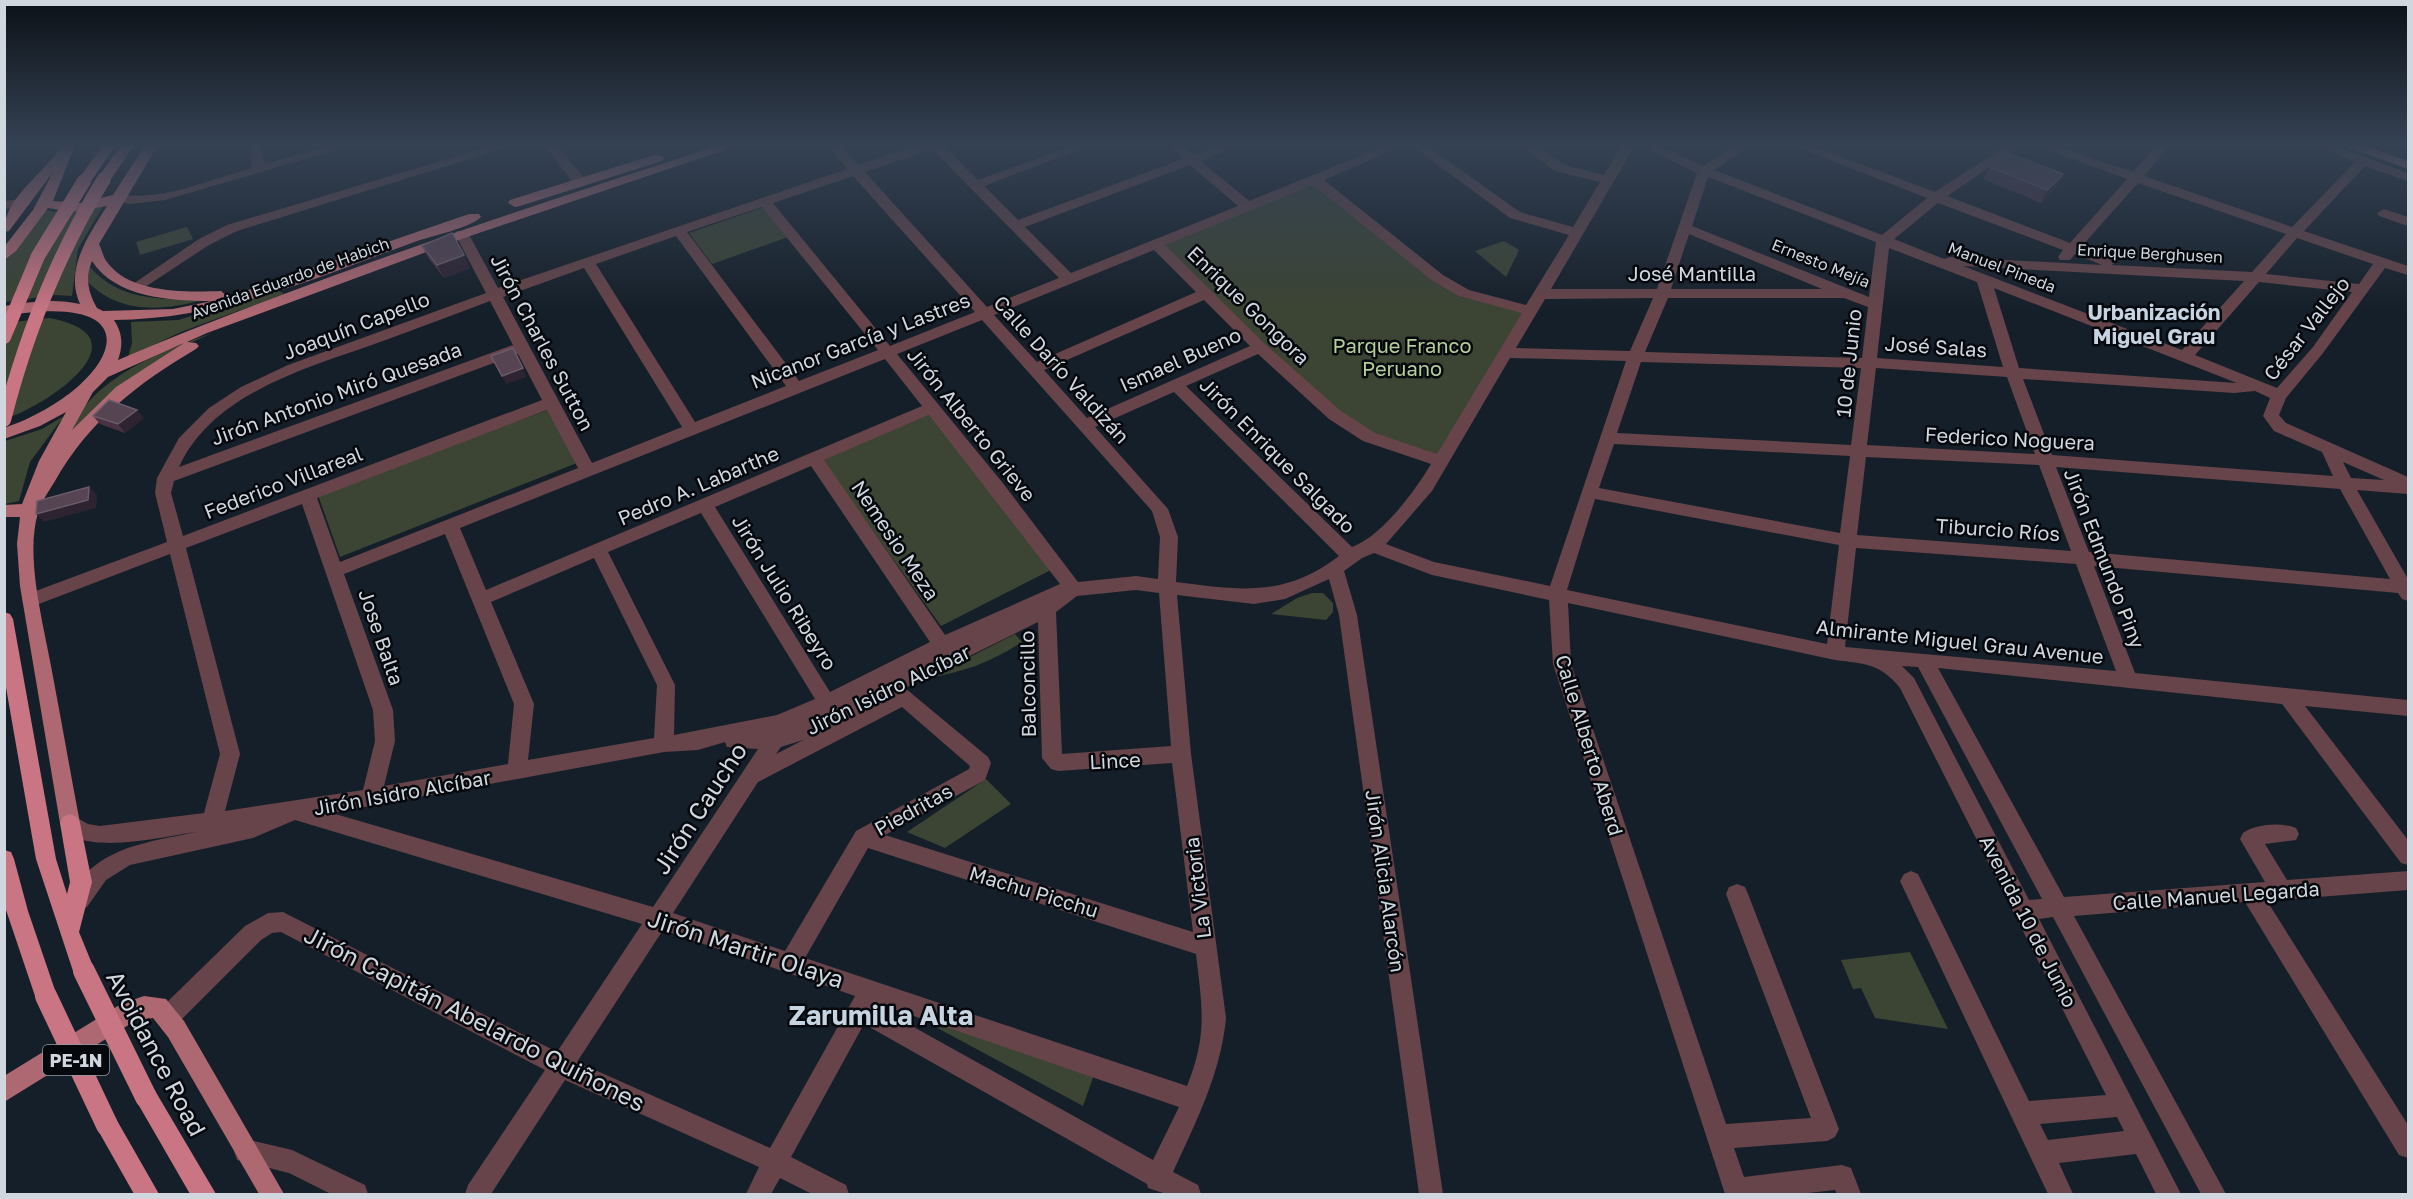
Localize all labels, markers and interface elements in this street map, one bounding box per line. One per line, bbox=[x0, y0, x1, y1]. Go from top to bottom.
street label: Avenida Eduardo de Habich bbox=[188, 233, 392, 323]
street label: Ernesto Mejía bbox=[1769, 234, 1873, 292]
street label: Manuel Pineda bbox=[1945, 237, 2059, 297]
street label: Enrique Berghusen bbox=[2077, 239, 2223, 267]
street label: Enrique Gongora bbox=[1183, 241, 1315, 369]
street label: Jirón Charles Sutton bbox=[486, 249, 600, 435]
street label: José Mantilla bbox=[1628, 261, 1756, 285]
street label: César Vallejo bbox=[2258, 271, 2354, 385]
street label: Joaquín Capello bbox=[279, 286, 433, 364]
street label: Nicanor García y Lastres bbox=[747, 287, 973, 393]
street label: Calle Darío Valdizán bbox=[989, 290, 1135, 448]
district label: Urbanización Miguel Grau bbox=[2087, 299, 2221, 349]
street label: 10 de Junio bbox=[1830, 308, 1866, 418]
street label: Ismael Bueno bbox=[1116, 322, 1244, 396]
street label: José Salas bbox=[1884, 330, 1988, 362]
park label: Parque Franco Peruano bbox=[1333, 333, 1471, 380]
street label: Jirón Antonio Miró Quesada bbox=[208, 336, 464, 450]
street label: Jirón Alberto Grieve bbox=[903, 342, 1041, 506]
street label: Jirón Enrique Salgado bbox=[1195, 372, 1361, 538]
street label: Federico Noguera bbox=[1924, 422, 2096, 454]
street label: Pedro A. Labarthe bbox=[614, 440, 782, 530]
street label: Federico Villareal bbox=[200, 441, 366, 523]
street label: Jirón Edmundo Piny bbox=[2060, 465, 2150, 651]
street label: Nemesio Meza bbox=[847, 476, 945, 604]
street label: Jirón Julio Ribeyro bbox=[728, 510, 842, 674]
street label: Tiburcio Ríos bbox=[1935, 513, 2061, 545]
street label: Jose Balta bbox=[354, 586, 410, 688]
street label: Almirante Miguel Grau Avenue bbox=[1815, 614, 2105, 668]
street label: Balconcillo bbox=[1014, 630, 1040, 738]
street label: Jirón Isidro Alcíbar bbox=[802, 639, 974, 739]
street label: Calle Alberto Aberd bbox=[1551, 652, 1629, 838]
street label: Jirón Caucho bbox=[646, 737, 752, 879]
street label: Lince bbox=[1089, 747, 1141, 773]
street label: Jirón Isidro Alcíbar bbox=[311, 765, 493, 819]
street label: Piedritas bbox=[870, 778, 956, 840]
street label: Jirón Alicia Alarcón bbox=[1361, 788, 1411, 974]
street label: Avenida 10 de Junio bbox=[1975, 831, 2083, 1011]
street label: La Victoria bbox=[1179, 836, 1215, 940]
street label: Machu Picchu bbox=[967, 860, 1101, 922]
street label: Calle Manuel Legarda bbox=[2112, 876, 2320, 914]
street label: Jirón Martir Olaya bbox=[644, 903, 848, 993]
street label: Jirón Capitán Abelardo Quiñones bbox=[300, 919, 650, 1117]
street label: Avoidance Road bbox=[101, 965, 213, 1141]
district label: Zarumilla Alta bbox=[789, 999, 973, 1031]
road number: PE-1N bbox=[43, 1045, 109, 1075]

